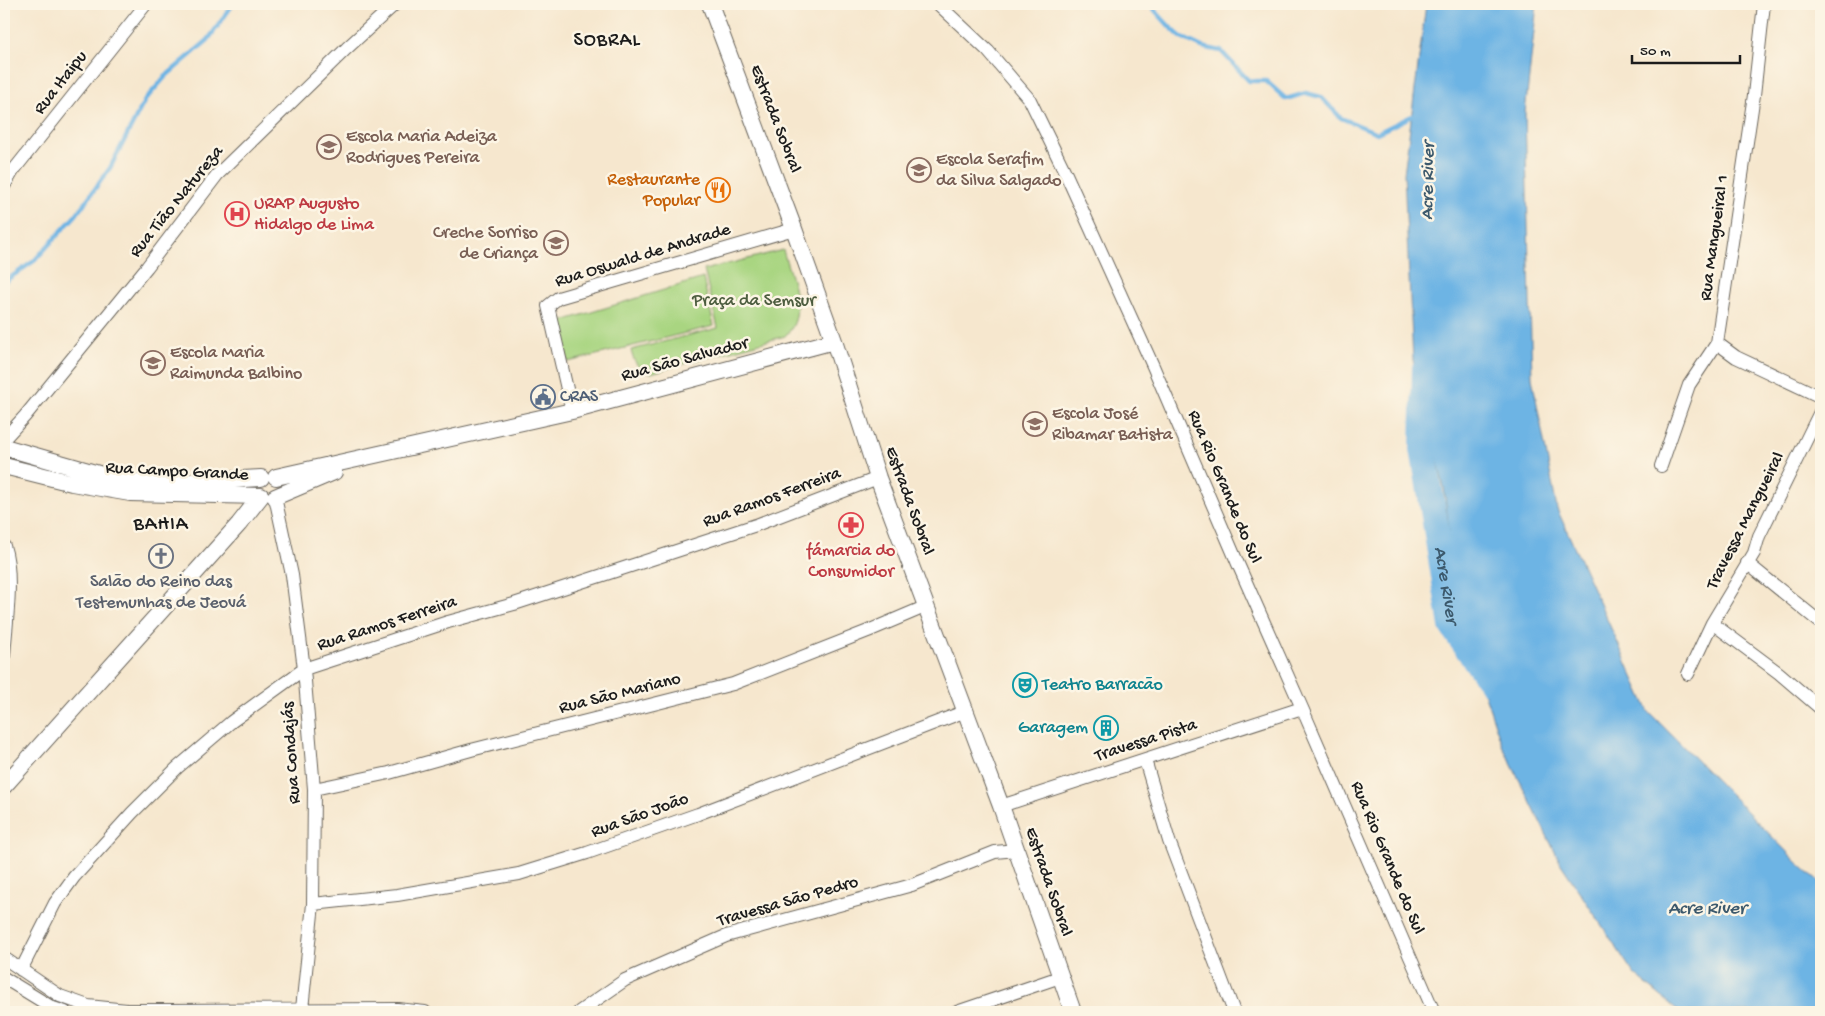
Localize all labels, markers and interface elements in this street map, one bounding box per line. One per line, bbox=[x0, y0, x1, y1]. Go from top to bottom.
district label: SOBRAL bbox=[573, 30, 641, 53]
scale bar bbox=[1632, 32, 1740, 64]
text: 50 m bbox=[1640, 43, 1671, 61]
street label: Rua Itaipu bbox=[30, 47, 93, 119]
street label: Estrada Sobral bbox=[745, 62, 805, 176]
place label: Escola Maria Adeiza Rodrigues Pereira bbox=[346, 127, 498, 169]
school or university icon: Escola Maria Adeiza Rodrigues Pereira bbox=[316, 134, 342, 160]
water label: Acre River bbox=[1417, 138, 1441, 220]
street label: Rua Tião Natureza bbox=[126, 141, 229, 262]
place label: Escola Serafim da Silva Salgado bbox=[936, 150, 1062, 192]
school or university icon: Escola Serafim da Silva Salgado bbox=[906, 157, 932, 183]
place label: Restaurante Popular bbox=[607, 170, 702, 212]
street label: Rua Mangueiral 1 bbox=[1696, 174, 1734, 302]
restaurant icon: Restaurante Popular bbox=[705, 177, 731, 203]
place label: URAP Augusto Hidalgo de Lima bbox=[254, 194, 375, 236]
hospital icon: URAP Augusto Hidalgo de Lima bbox=[224, 201, 250, 227]
street label: Rua Oswald de Andrade bbox=[553, 219, 734, 293]
place label: Creche Sorriso de Criança bbox=[433, 223, 539, 265]
school or university icon: Creche Sorriso de Criança bbox=[543, 230, 569, 256]
park label: Praça da Semsur bbox=[691, 291, 817, 312]
street label: Rua São Salvador bbox=[619, 333, 752, 387]
place label: Escola Maria Raimunda Balbino bbox=[170, 343, 302, 385]
school or university icon: Escola Maria Raimunda Balbino bbox=[140, 350, 166, 376]
public building icon: CRAS bbox=[530, 384, 556, 410]
place label: CRAS bbox=[560, 387, 599, 408]
place label: Escola José Ribamar Batista bbox=[1052, 404, 1174, 446]
street label: Rua Rio Grande do Sul bbox=[1182, 407, 1266, 567]
school or university icon: Escola José Ribamar Batista bbox=[1022, 411, 1048, 437]
street label: Estrada Sobral bbox=[880, 444, 938, 558]
street label: Travessa Mangueiral bbox=[1702, 449, 1790, 594]
street label: Rua Campo Grande bbox=[105, 458, 250, 486]
street label: Rua Ramos Ferreira bbox=[700, 463, 845, 533]
pharmacy icon: fámarcia do Consumidor bbox=[838, 512, 864, 538]
district label: BAHIA bbox=[132, 514, 189, 537]
place label: fámarcia do Consumidor bbox=[806, 541, 895, 583]
church icon: Salão do Reino das Testemunhas de Jeová bbox=[148, 543, 174, 569]
water label: Acre River bbox=[1428, 545, 1464, 630]
place label: Salão do Reino das Testemunhas de Jeová bbox=[75, 572, 247, 614]
street label: Rua Ramos Ferreira bbox=[315, 591, 460, 656]
street label: Rua São Mariano bbox=[557, 669, 683, 719]
theatre icon: Teatro Barracão bbox=[1012, 672, 1038, 698]
place label: Teatro Barracão bbox=[1041, 675, 1163, 696]
street label: Rua Condajás bbox=[278, 700, 306, 805]
street label: Travessa Pista bbox=[1091, 714, 1201, 768]
building icon: Garagem bbox=[1093, 715, 1119, 741]
place label: Garagem bbox=[1018, 718, 1088, 739]
street label: Rua Rio Grande do Sul bbox=[1345, 778, 1429, 938]
street label: Rua São João bbox=[588, 789, 692, 843]
street label: Estrada Sobral bbox=[1020, 825, 1076, 939]
street label: Travessa São Pedro bbox=[714, 872, 861, 932]
water label: Acre River bbox=[1668, 898, 1750, 921]

